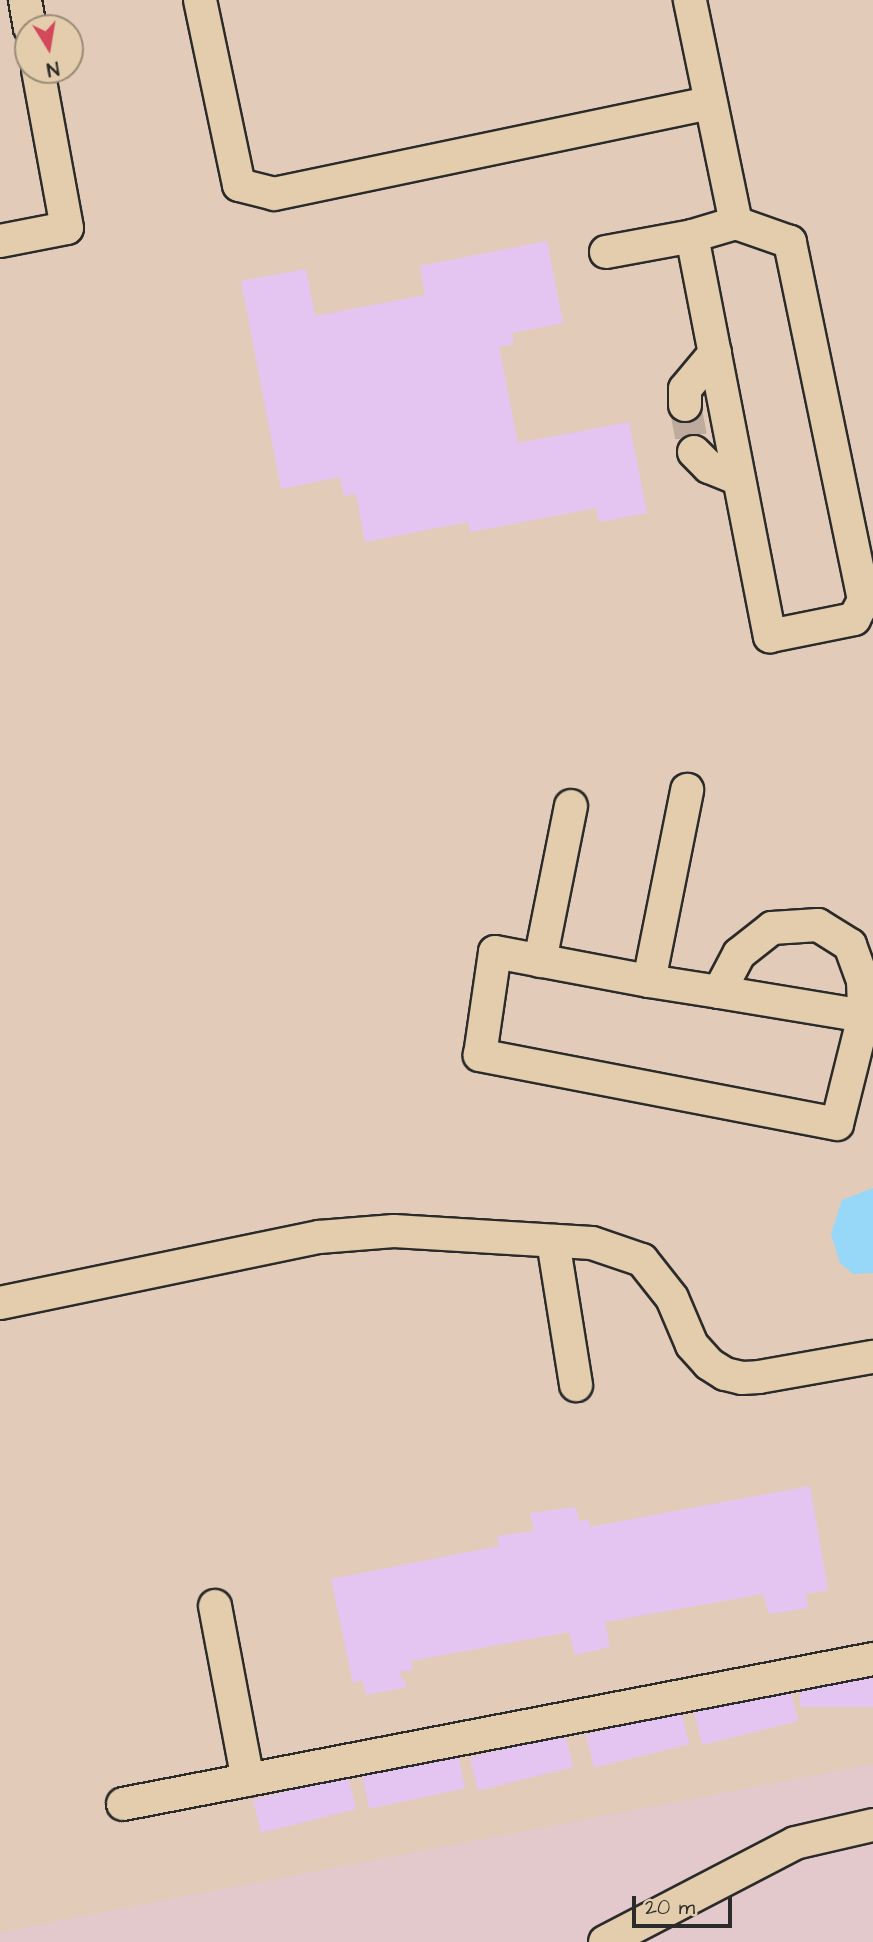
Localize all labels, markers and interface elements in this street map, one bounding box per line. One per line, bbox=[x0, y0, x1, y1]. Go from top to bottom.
north arrow bbox=[14, 14, 84, 84]
text: N bbox=[44, 54, 61, 83]
scale bar bbox=[635, 1882, 735, 1926]
text: 20 m bbox=[645, 1893, 695, 1922]

